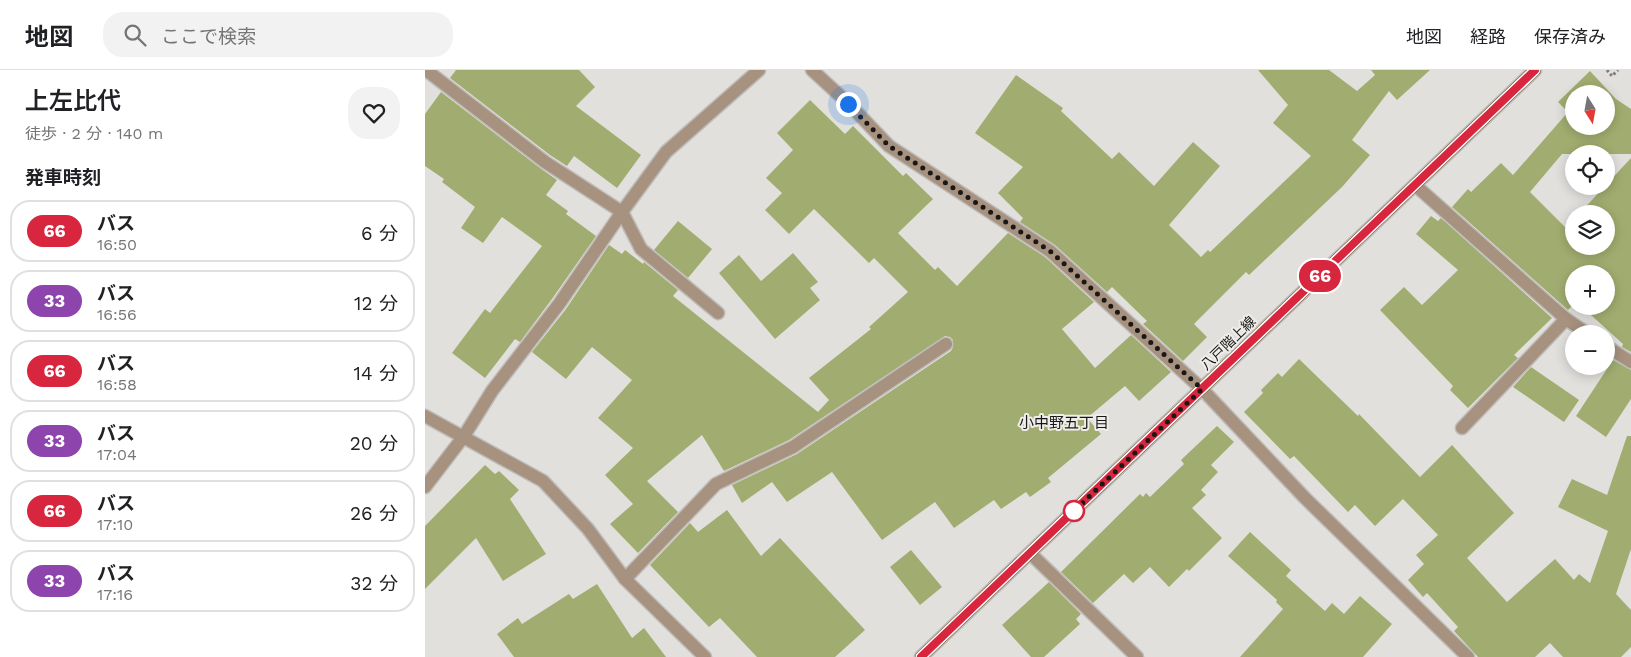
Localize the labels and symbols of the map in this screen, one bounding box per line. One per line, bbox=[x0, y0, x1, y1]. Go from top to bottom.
north arrow bbox=[1565, 85, 1615, 135]
your location bbox=[836, 92, 861, 117]
line badge: 66 bbox=[1297, 260, 1343, 292]
street label: 八戸階上線 bbox=[1197, 313, 1259, 373]
district label: 小中野五丁目 bbox=[1019, 414, 1109, 432]
unlabelled marker bbox=[1063, 500, 1085, 522]

